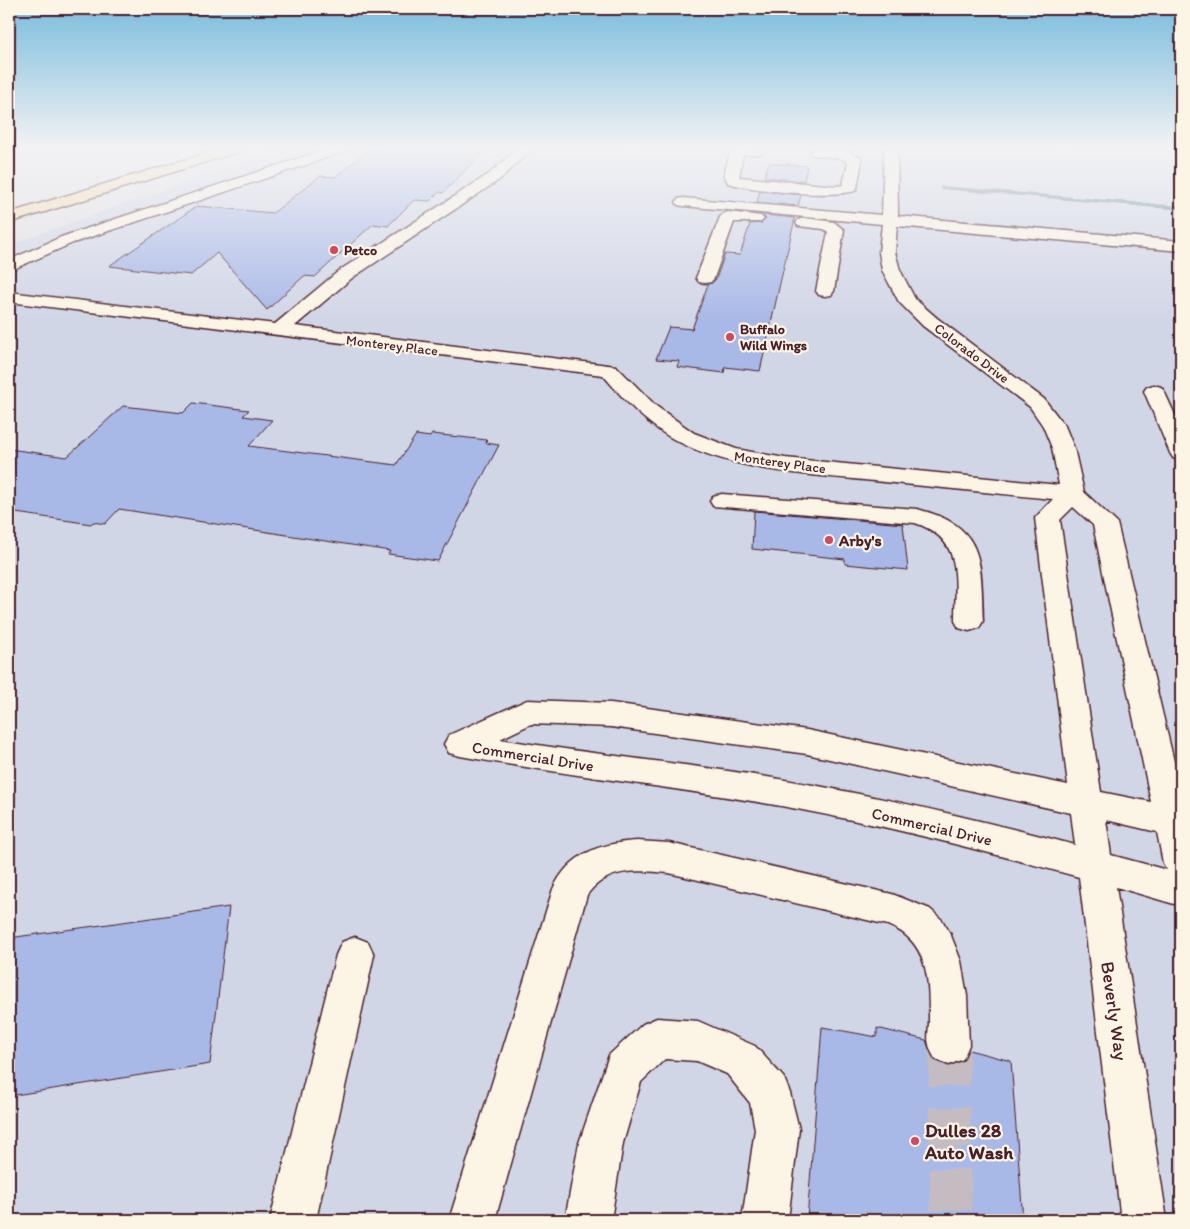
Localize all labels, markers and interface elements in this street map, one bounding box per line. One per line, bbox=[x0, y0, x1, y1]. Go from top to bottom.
place label: Petco bbox=[344, 242, 377, 259]
marker: Petco bbox=[328, 244, 340, 256]
street label: Colorado Drive bbox=[931, 320, 1013, 387]
place label: Buffalo Wild Wings bbox=[740, 321, 807, 354]
street label: Monterey Place bbox=[345, 331, 439, 360]
marker: Buffalo Wild Wings bbox=[724, 331, 736, 343]
street label: Monterey Place bbox=[733, 448, 827, 477]
place label: Arby's bbox=[838, 531, 882, 551]
marker: Arby's bbox=[823, 534, 835, 546]
street label: Commercial Drive bbox=[471, 737, 595, 776]
street label: Commercial Drive bbox=[870, 803, 994, 850]
street label: Beverly Way bbox=[1096, 960, 1133, 1062]
place label: Dulles 28 Auto Wash bbox=[924, 1119, 1014, 1164]
marker: Dulles 28 Auto Wash bbox=[909, 1135, 921, 1147]

